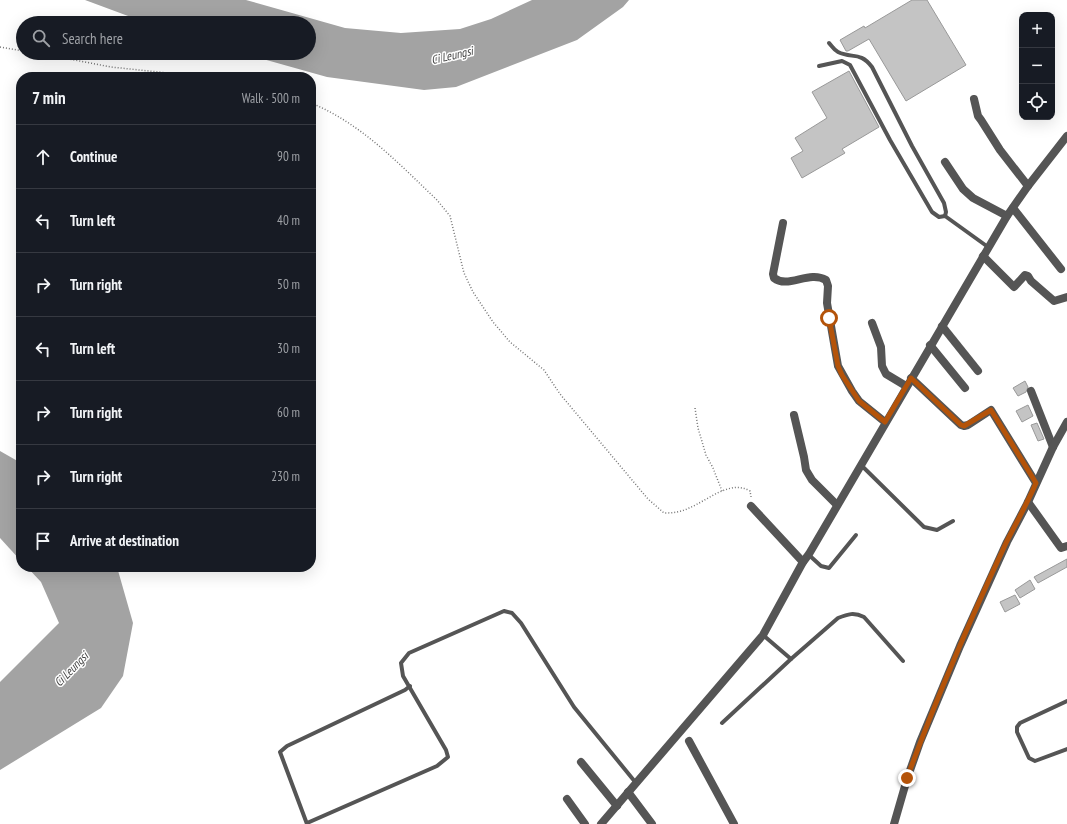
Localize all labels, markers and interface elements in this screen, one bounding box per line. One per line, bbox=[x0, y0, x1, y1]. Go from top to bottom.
map controls bbox=[1019, 12, 1055, 120]
button: + bbox=[1019, 12, 1055, 48]
search box bbox=[16, 16, 316, 60]
icon: search bbox=[30, 27, 52, 49]
text: Search here bbox=[62, 29, 123, 48]
water label: Ci Leungsi bbox=[430, 43, 476, 67]
button: − bbox=[1019, 48, 1055, 84]
button: locate bbox=[1019, 84, 1055, 120]
text: 7 min bbox=[32, 87, 66, 109]
text: Walk · 500 m bbox=[242, 90, 300, 107]
icon: ahead bbox=[32, 146, 54, 168]
text: Continue bbox=[70, 147, 117, 166]
text: 90 m bbox=[277, 148, 300, 165]
icon: left bbox=[32, 210, 54, 232]
text: Turn left bbox=[70, 211, 115, 230]
text: 40 m bbox=[277, 212, 300, 229]
icon: right bbox=[32, 274, 54, 296]
text: Turn right bbox=[70, 275, 122, 294]
text: 50 m bbox=[277, 276, 300, 293]
route start bbox=[820, 309, 838, 327]
icon: left bbox=[32, 338, 54, 360]
text: Turn left bbox=[70, 339, 115, 358]
text: 30 m bbox=[277, 340, 300, 357]
icon: right bbox=[32, 402, 54, 424]
text: Turn right bbox=[70, 403, 122, 422]
text: 60 m bbox=[277, 404, 300, 421]
icon: right bbox=[32, 466, 54, 488]
text: Turn right bbox=[70, 467, 122, 486]
text: 230 m bbox=[271, 468, 300, 485]
icon: arrive bbox=[32, 530, 54, 552]
text: Arrive at destination bbox=[70, 531, 179, 550]
water label: Ci Leungsi bbox=[51, 648, 92, 689]
route end bbox=[898, 769, 916, 787]

